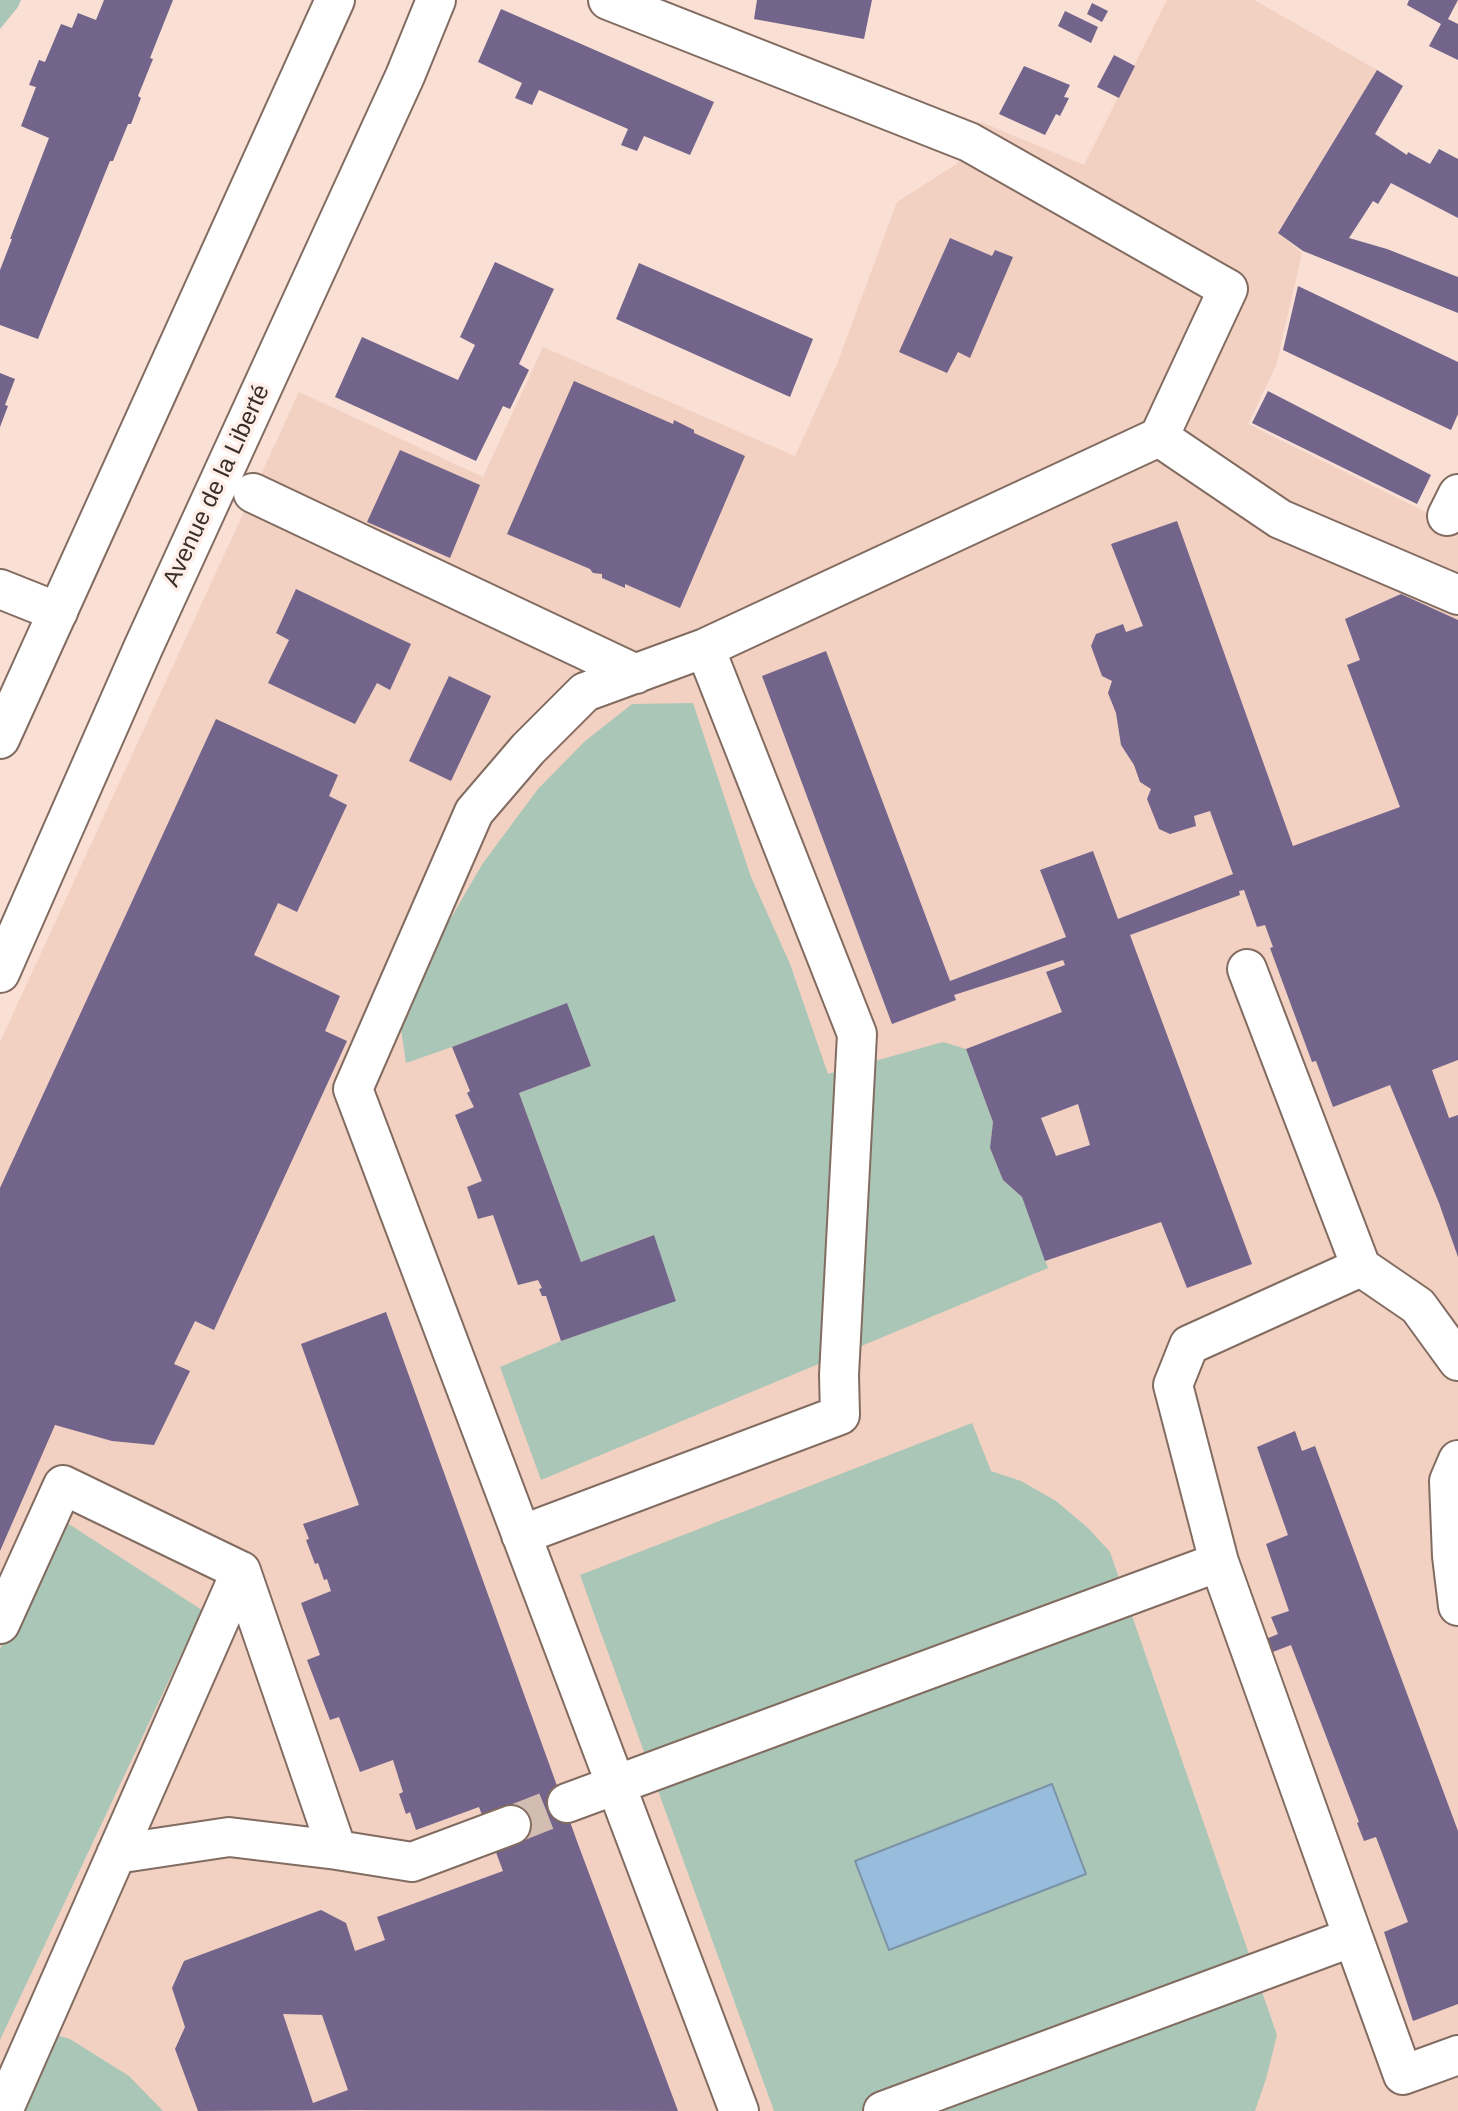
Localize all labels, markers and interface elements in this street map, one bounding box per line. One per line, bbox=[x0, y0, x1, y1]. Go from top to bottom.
street label: Avenue de la Liberté bbox=[158, 380, 276, 592]

